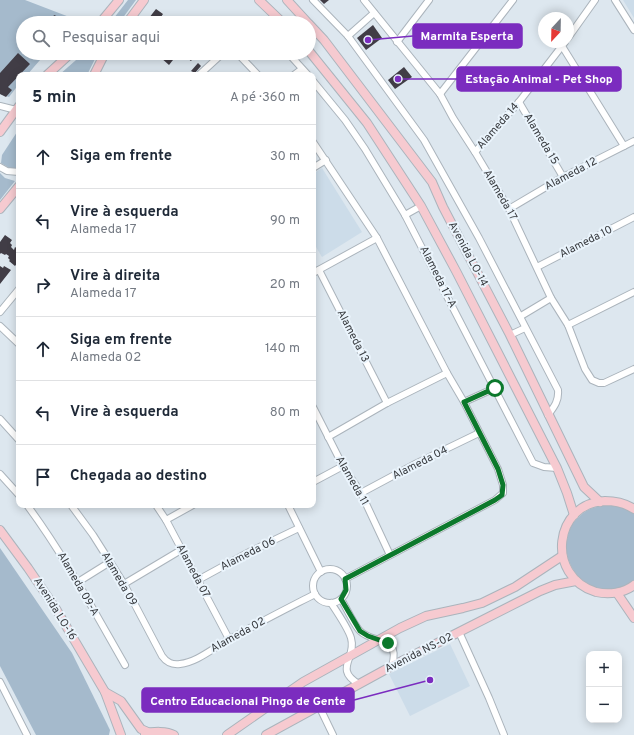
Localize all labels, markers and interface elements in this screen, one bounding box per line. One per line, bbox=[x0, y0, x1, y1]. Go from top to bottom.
north arrow bbox=[538, 12, 574, 48]
search box bbox=[16, 16, 316, 60]
callout: Marmita Esperta bbox=[413, 24, 522, 48]
icon: search bbox=[30, 27, 52, 49]
text: Pesquisar aqui bbox=[62, 29, 160, 48]
text: Marmita Esperta bbox=[421, 29, 513, 45]
callout: Estação Animal - Pet Shop bbox=[457, 67, 621, 91]
text: Estação Animal - Pet Shop bbox=[465, 72, 613, 88]
text: 5 min bbox=[32, 87, 76, 109]
text: A pé · 360 m bbox=[230, 90, 300, 106]
street label: Alameda 14 bbox=[474, 100, 522, 152]
street label: Alameda 15 bbox=[520, 111, 562, 167]
icon: ahead bbox=[32, 146, 54, 168]
text: Siga em frente bbox=[70, 147, 172, 166]
text: 30 m bbox=[270, 149, 300, 165]
street label: Alameda 12 bbox=[542, 154, 600, 194]
street label: Alameda 17 bbox=[480, 167, 520, 223]
text: Vire à esquerda bbox=[70, 203, 179, 222]
icon: left bbox=[32, 210, 54, 232]
text: 90 m bbox=[270, 213, 300, 229]
street label: Avenida LO-14 bbox=[445, 219, 491, 289]
text: Alameda 17 bbox=[70, 222, 136, 238]
street label: Alameda 10 bbox=[557, 223, 615, 261]
street label: Alameda 17-A bbox=[416, 244, 460, 310]
text: Vire à direita bbox=[70, 267, 160, 286]
icon: right bbox=[32, 274, 54, 296]
text: 20 m bbox=[270, 277, 300, 293]
text: Alameda 17 bbox=[70, 286, 136, 302]
street label: Alameda 13 bbox=[334, 307, 372, 365]
text: Siga em frente bbox=[70, 331, 172, 350]
icon: ahead bbox=[32, 338, 54, 360]
text: 140 m bbox=[265, 341, 300, 357]
text: Alameda 02 bbox=[70, 350, 141, 366]
route start bbox=[486, 379, 504, 397]
icon: left bbox=[32, 402, 54, 424]
text: Vire à esquerda bbox=[70, 403, 179, 422]
text: 80 m bbox=[270, 405, 300, 421]
street label: Alameda 04 bbox=[390, 443, 450, 483]
street label: Alameda 11 bbox=[332, 454, 372, 508]
icon: arrive bbox=[32, 466, 54, 488]
text: Chegada ao destino bbox=[70, 467, 207, 486]
street label: Alameda 06 bbox=[218, 534, 278, 574]
street label: Alameda 07 bbox=[173, 542, 213, 601]
street label: Alameda 09-A bbox=[54, 549, 102, 619]
street label: Alameda 09 bbox=[98, 549, 140, 609]
street label: Avenida LO-16 bbox=[30, 575, 80, 643]
street label: Alameda 02 bbox=[208, 614, 268, 656]
street label: Avenida NS-02 bbox=[383, 630, 455, 676]
route end bbox=[379, 634, 397, 652]
map controls bbox=[586, 651, 622, 723]
button: + bbox=[586, 651, 622, 687]
button: − bbox=[586, 687, 622, 723]
callout: Centro Educacional Pingo de Gente bbox=[142, 688, 354, 712]
text: Centro Educacional Pingo de Gente bbox=[150, 694, 346, 710]

